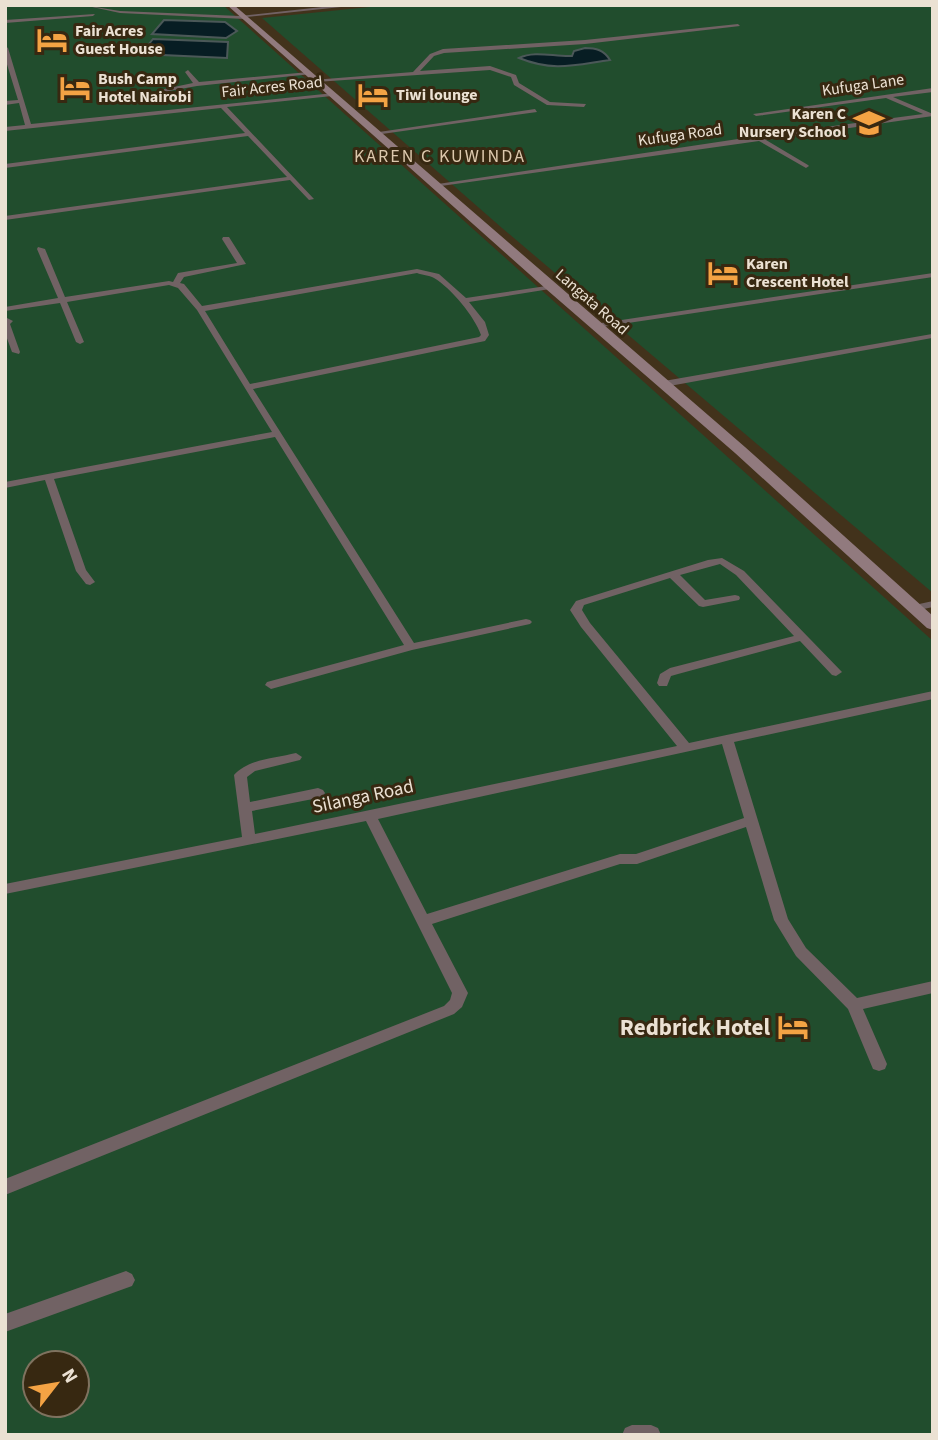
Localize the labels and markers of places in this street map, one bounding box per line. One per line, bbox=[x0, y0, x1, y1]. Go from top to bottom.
place label: Fair Acres Guest House bbox=[75, 20, 163, 60]
hotel icon: Fair Acres Guest House bbox=[35, 23, 69, 57]
place label: Bush Camp Hotel Nairobi bbox=[98, 68, 191, 108]
hotel icon: Bush Camp Hotel Nairobi bbox=[58, 71, 92, 105]
hotel icon: Tiwi lounge bbox=[356, 78, 390, 112]
place label: Tiwi lounge bbox=[396, 84, 478, 106]
place label: Karen C Nursery School bbox=[739, 103, 846, 143]
school or university icon: Karen C Nursery School bbox=[852, 106, 886, 140]
place label: Karen Crescent Hotel bbox=[746, 253, 849, 293]
hotel icon: Karen Crescent Hotel bbox=[706, 256, 740, 290]
hotel icon: Redbrick Hotel bbox=[776, 1010, 810, 1044]
place label: Redbrick Hotel bbox=[620, 1011, 770, 1044]

